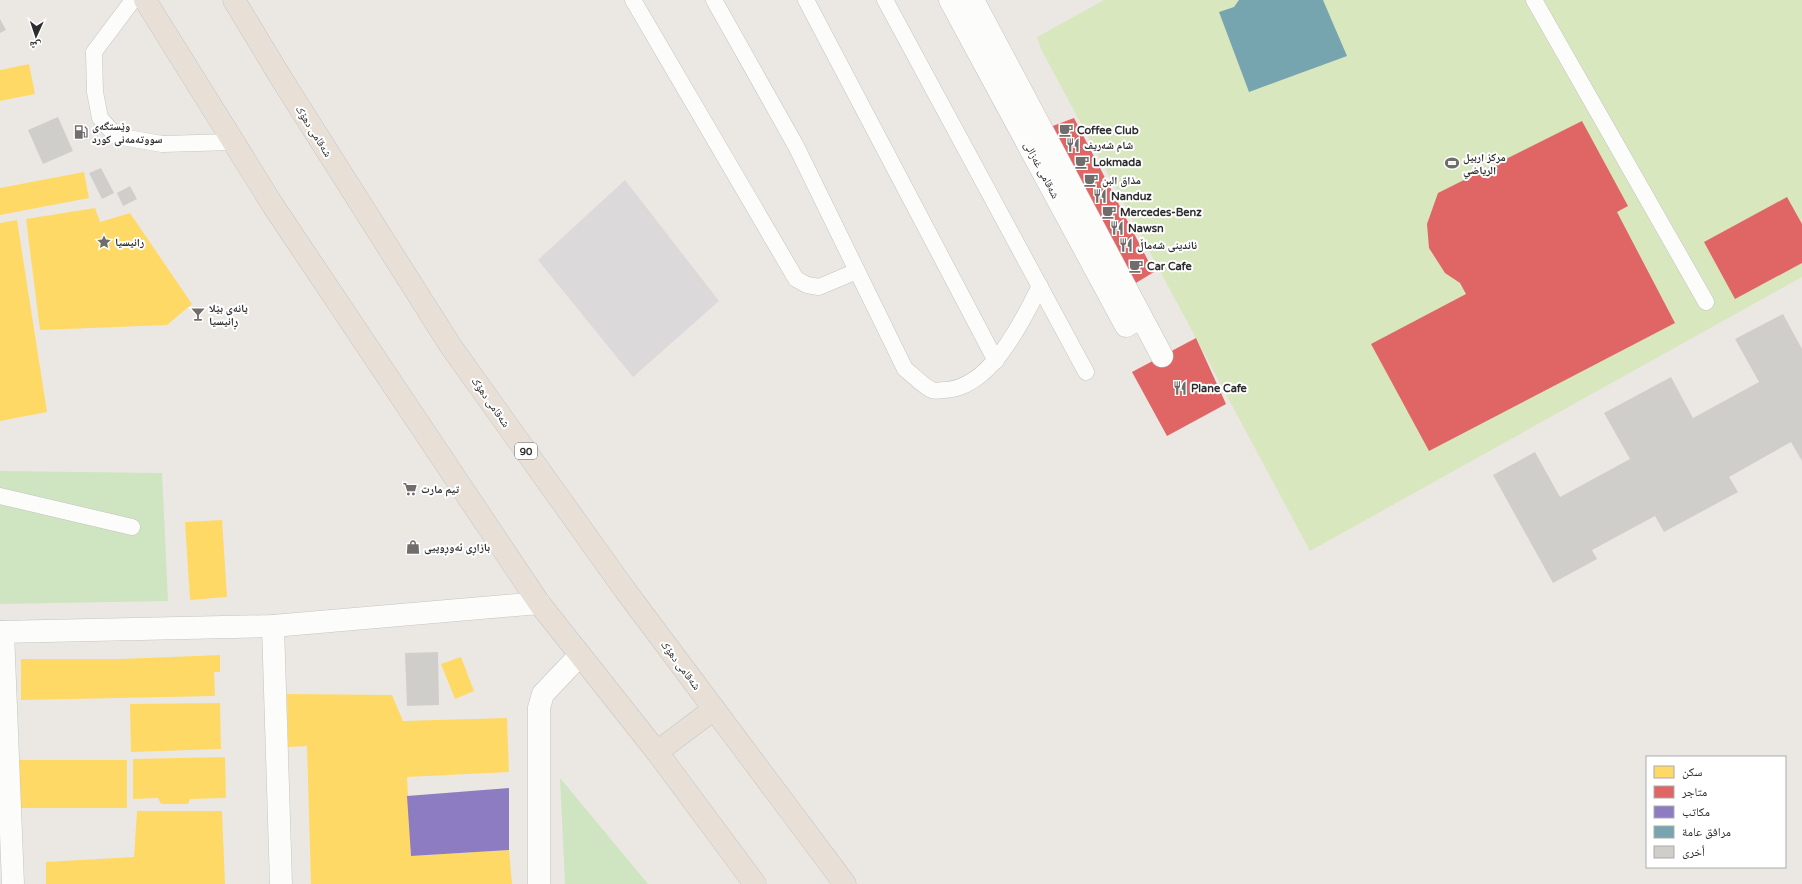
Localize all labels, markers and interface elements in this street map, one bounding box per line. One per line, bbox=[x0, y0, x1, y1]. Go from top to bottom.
north arrow bbox=[16, 16, 56, 56]
text: ش bbox=[29, 38, 42, 52]
street label: شەقامی دهۆک bbox=[293, 103, 335, 159]
place label: وێستگەی سووتەمەنی کورد bbox=[92, 120, 163, 147]
cafe icon: Coffee Club bbox=[1058, 122, 1074, 138]
fuel station icon: وێستگەی سووتەمەنی کورد bbox=[73, 124, 89, 140]
place label: Coffee Club bbox=[1077, 124, 1139, 137]
restaurant icon: شام شەریف bbox=[1065, 137, 1081, 153]
place label: شام شەریف bbox=[1084, 139, 1133, 153]
street label: شەقامی غەزالی bbox=[1021, 140, 1062, 201]
place label: مركز اربيل الرياضي bbox=[1463, 151, 1506, 179]
cafe icon: Lokmada bbox=[1074, 154, 1090, 170]
sports icon: مركز اربيل الرياضي bbox=[1444, 155, 1460, 171]
place label: Lokmada bbox=[1093, 156, 1141, 169]
cafe icon: مذاق البن bbox=[1083, 172, 1099, 188]
place label: مذاق البن bbox=[1102, 174, 1141, 188]
restaurant icon: Nanduz bbox=[1092, 188, 1108, 204]
place label: Nanduz bbox=[1111, 190, 1152, 203]
cafe icon: Mercedes-Benz bbox=[1101, 204, 1117, 220]
place label: Mercedes-Benz bbox=[1120, 206, 1202, 219]
restaurant icon: Nawsn bbox=[1109, 220, 1125, 236]
place label: Nawsn bbox=[1128, 222, 1164, 235]
place icon: رانيسيا bbox=[96, 234, 112, 250]
place label: رانيسيا bbox=[115, 236, 144, 249]
restaurant icon: ناندینی شەماڵ bbox=[1118, 237, 1134, 253]
place label: ناندینی شەماڵ bbox=[1137, 238, 1197, 253]
cafe icon: Car Cafe bbox=[1128, 258, 1144, 274]
place label: Car Cafe bbox=[1147, 260, 1192, 273]
place label: یانەی بێلا ڕانیسیا bbox=[209, 302, 248, 330]
bar icon: یانەی بێلا ڕانیسیا bbox=[190, 306, 206, 322]
street label: شەقامی دهۆک bbox=[469, 375, 513, 430]
restaurant icon: Plane Cafe bbox=[1172, 380, 1188, 396]
place label: Plane Cafe bbox=[1191, 382, 1248, 395]
road number: 90 bbox=[515, 443, 537, 459]
supermarket icon: تيم مارت bbox=[402, 481, 418, 497]
place label: تيم مارت bbox=[421, 483, 459, 497]
shop icon: بازاڕی ئەوڕوپیی bbox=[405, 539, 421, 555]
place label: بازاڕی ئەوڕوپیی bbox=[424, 541, 490, 556]
street label: شەقامی دهۆک bbox=[658, 638, 703, 692]
legend bbox=[1646, 756, 1786, 868]
text: سكن bbox=[1682, 765, 1703, 779]
text: متاجر bbox=[1681, 785, 1707, 799]
text: مكاتب bbox=[1682, 805, 1710, 819]
text: مرافق عامة bbox=[1682, 825, 1731, 839]
text: أخرى bbox=[1682, 845, 1705, 859]

